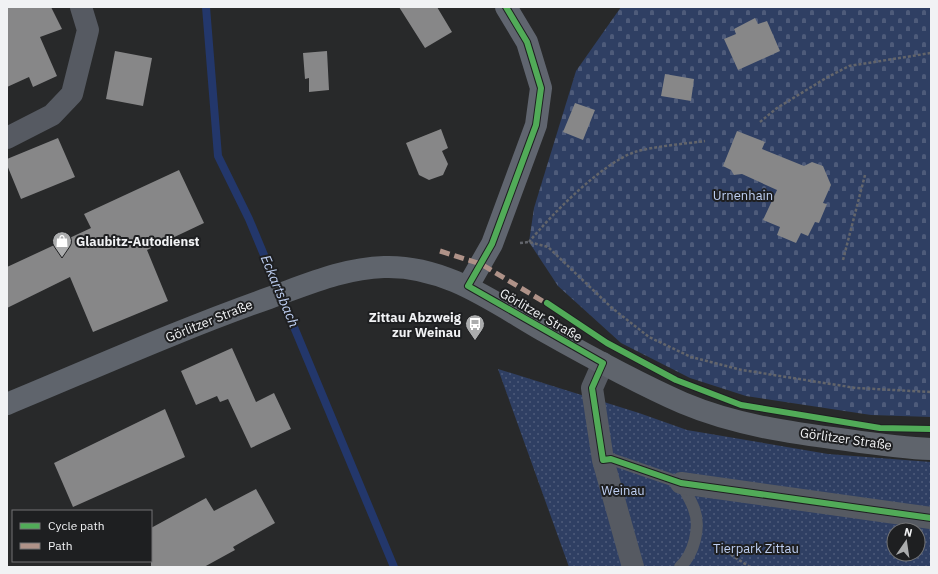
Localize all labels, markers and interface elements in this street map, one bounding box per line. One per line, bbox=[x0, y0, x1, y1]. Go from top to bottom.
park label: Urnenhain bbox=[713, 187, 773, 204]
shop icon: Glaubitz-Autodienst bbox=[51, 230, 73, 258]
place label: Glaubitz-Autodienst bbox=[76, 233, 200, 250]
water label: Eckartsbach bbox=[257, 252, 303, 330]
street label: Görlitzer Straße bbox=[497, 284, 585, 346]
street label: Görlitzer Straße bbox=[163, 296, 255, 346]
place label: Zittau Abzweig zur Weinau bbox=[369, 309, 462, 341]
bus stop icon: Zittau Abzweig zur Weinau bbox=[464, 313, 486, 341]
street label: Görlitzer Straße bbox=[799, 424, 893, 454]
park label: Weinau bbox=[601, 482, 645, 499]
legend bbox=[12, 510, 152, 562]
text: Cycle path bbox=[48, 518, 105, 533]
north arrow bbox=[886, 522, 926, 562]
text: N bbox=[903, 525, 914, 540]
text: Path bbox=[48, 538, 73, 553]
park label: Tierpark Zittau bbox=[713, 540, 799, 557]

